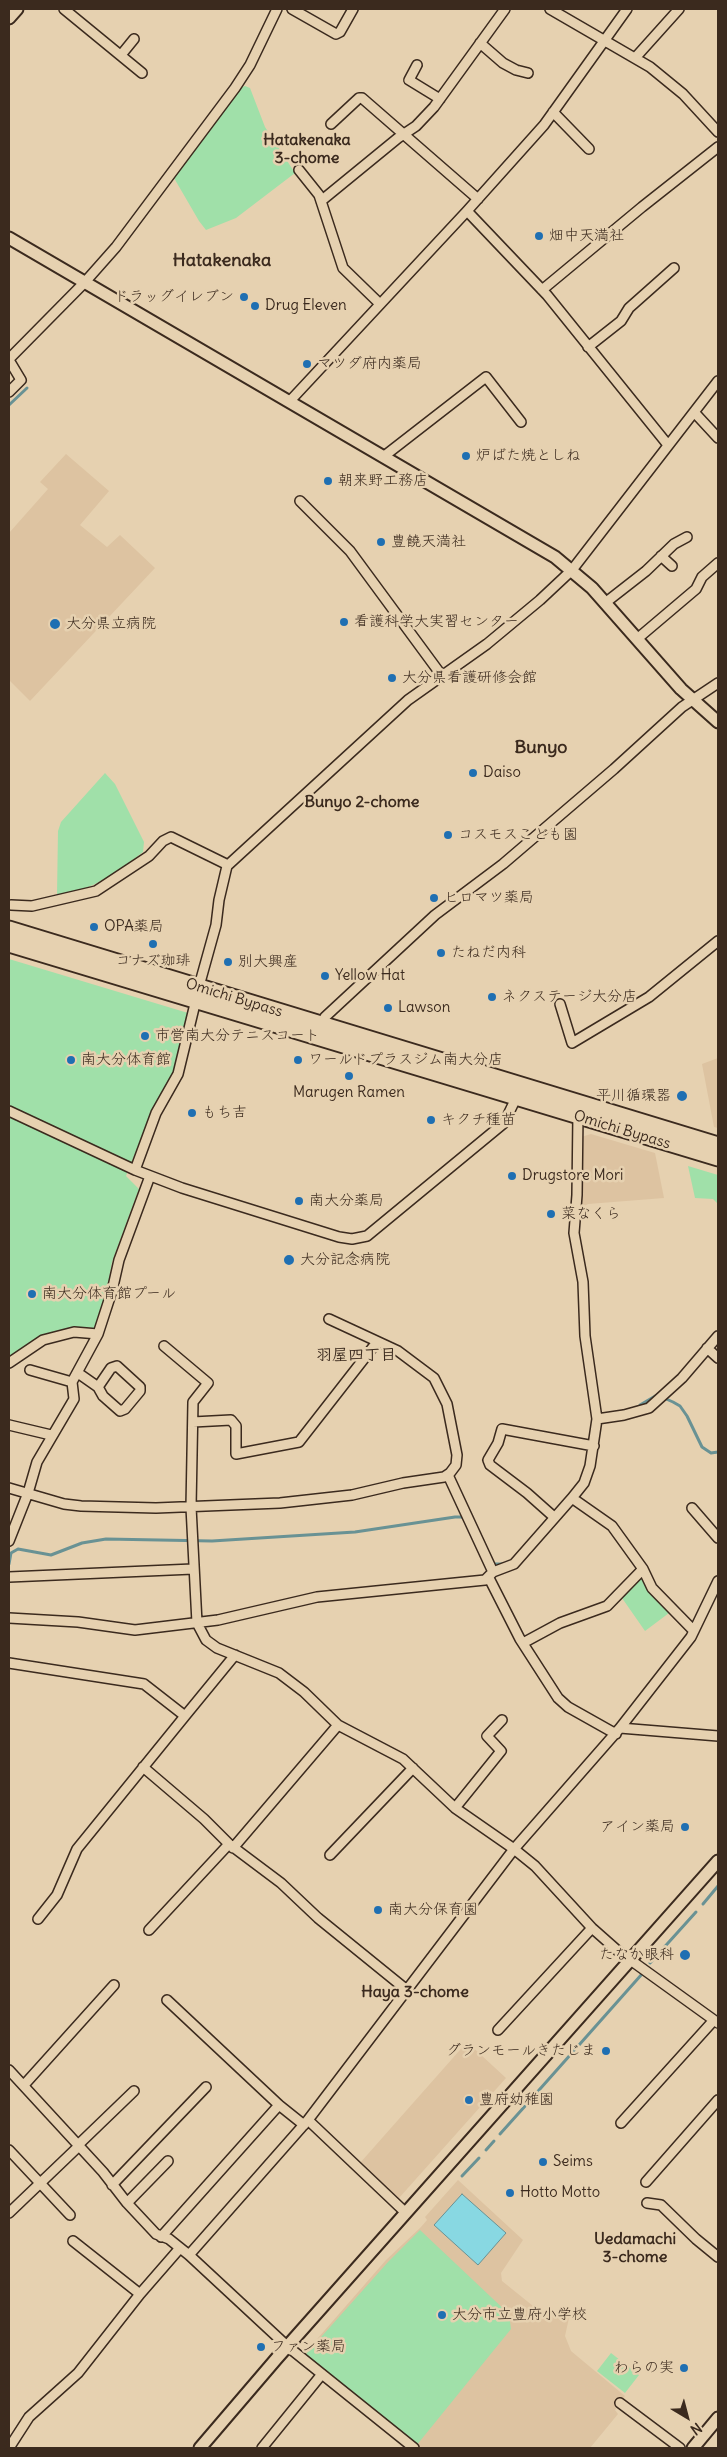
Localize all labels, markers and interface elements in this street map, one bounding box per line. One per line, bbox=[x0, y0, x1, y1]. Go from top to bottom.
district label: Hatakenaka 3-chome bbox=[263, 130, 351, 168]
place label: 畑中天満社 bbox=[549, 227, 624, 245]
marker: 畑中天満社 bbox=[533, 230, 545, 242]
district label: Hatakenaka bbox=[173, 250, 271, 272]
place label: ドラッグイレブン bbox=[114, 288, 234, 306]
marker: ドラッグイレブン bbox=[238, 291, 250, 303]
place label: Drug Eleven bbox=[265, 297, 347, 315]
marker: Drug Eleven bbox=[249, 300, 261, 312]
place label: マツダ府内薬局 bbox=[317, 355, 422, 373]
marker: マツダ府内薬局 bbox=[301, 358, 313, 370]
place label: 炉ばた焼としね bbox=[476, 447, 581, 465]
marker: 炉ばた焼としね bbox=[460, 450, 472, 462]
place label: 朝来野工務店 bbox=[338, 472, 428, 490]
marker: 朝来野工務店 bbox=[322, 475, 334, 487]
place label: 豊饒天満社 bbox=[391, 533, 466, 551]
marker: 豊饒天満社 bbox=[375, 536, 387, 548]
place label: 看護科学大実習センター bbox=[354, 613, 519, 631]
place label: 大分県立病院 bbox=[66, 615, 156, 633]
marker: 看護科学大実習センター bbox=[338, 616, 350, 628]
marker: 大分県立病院 bbox=[48, 617, 62, 631]
place label: 大分県看護研修会館 bbox=[402, 669, 537, 687]
marker: 大分県看護研修会館 bbox=[386, 672, 398, 684]
district label: Bunyo bbox=[515, 737, 567, 759]
place label: Daiso bbox=[483, 764, 521, 782]
marker: Daiso bbox=[467, 767, 479, 779]
district label: Bunyo 2-chome bbox=[305, 792, 419, 812]
place label: コスモスこども園 bbox=[458, 826, 578, 844]
marker: コスモスこども園 bbox=[442, 829, 454, 841]
place label: ヒロマツ薬局 bbox=[444, 889, 534, 907]
marker: ヒロマツ薬局 bbox=[428, 892, 440, 904]
place label: OPA薬局 bbox=[104, 918, 164, 936]
marker: OPA薬局 bbox=[88, 921, 100, 933]
marker: コナズ珈琲 bbox=[147, 938, 159, 950]
place label: たねだ内科 bbox=[451, 944, 526, 962]
marker: たねだ内科 bbox=[435, 947, 447, 959]
place label: コナズ珈琲 bbox=[116, 952, 190, 970]
place label: 別大興産 bbox=[238, 953, 298, 971]
marker: 別大興産 bbox=[222, 956, 234, 968]
place label: Yellow Hat bbox=[335, 967, 405, 985]
marker: Yellow Hat bbox=[319, 970, 331, 982]
street label: Omichi Bypass bbox=[183, 975, 285, 1021]
place label: ネクステージ大分店 bbox=[502, 988, 637, 1006]
marker: ネクステージ大分店 bbox=[486, 991, 498, 1003]
place label: Lawson bbox=[398, 999, 450, 1017]
marker: Lawson bbox=[382, 1002, 394, 1014]
place label: 市営南大分テニスコート bbox=[155, 1027, 320, 1045]
marker: 市営南大分テニスコート bbox=[139, 1030, 151, 1042]
place label: 南大分体育館 bbox=[81, 1051, 171, 1069]
place label: ワールドプラスジム南大分店 bbox=[308, 1051, 503, 1069]
marker: 南大分体育館 bbox=[65, 1054, 77, 1066]
marker: ワールドプラスジム南大分店 bbox=[292, 1054, 304, 1066]
marker: Marugen Ramen bbox=[343, 1070, 355, 1082]
place label: Marugen Ramen bbox=[293, 1084, 405, 1102]
place label: 平川循環器 bbox=[596, 1087, 671, 1105]
marker: 平川循環器 bbox=[675, 1089, 689, 1103]
place label: もち吉 bbox=[202, 1104, 247, 1122]
marker: もち吉 bbox=[186, 1107, 198, 1119]
street label: Omichi Bypass bbox=[571, 1107, 673, 1153]
place label: キクチ種苗 bbox=[441, 1111, 516, 1129]
marker: キクチ種苗 bbox=[425, 1114, 437, 1126]
place label: Drugstore Mori bbox=[522, 1167, 623, 1185]
marker: Drugstore Mori bbox=[506, 1170, 518, 1182]
place label: 南大分薬局 bbox=[309, 1192, 384, 1210]
marker: 南大分薬局 bbox=[293, 1195, 305, 1207]
place label: 菜なくら bbox=[561, 1205, 621, 1223]
marker: 菜なくら bbox=[545, 1208, 557, 1220]
place label: 大分記念病院 bbox=[300, 1251, 390, 1269]
marker: 大分記念病院 bbox=[282, 1253, 296, 1267]
place label: 南大分体育館プール bbox=[42, 1285, 176, 1303]
marker: 南大分体育館プール bbox=[26, 1288, 38, 1300]
district label: 羽屋四丁目 bbox=[316, 1345, 396, 1365]
place label: アイン薬局 bbox=[600, 1818, 675, 1836]
marker: アイン薬局 bbox=[679, 1821, 691, 1833]
place label: 南大分保育園 bbox=[388, 1901, 478, 1919]
marker: 南大分保育園 bbox=[372, 1904, 384, 1916]
place label: たなか眼科 bbox=[599, 1946, 674, 1964]
marker: たなか眼科 bbox=[678, 1948, 692, 1962]
district label: Haya 3-chome bbox=[361, 1982, 469, 2002]
place label: グランモールきたじま bbox=[446, 2042, 596, 2060]
marker: グランモールきたじま bbox=[600, 2045, 612, 2057]
place label: 豊府幼稚園 bbox=[479, 2091, 554, 2109]
marker: 豊府幼稚園 bbox=[463, 2094, 475, 2106]
place label: Seims bbox=[553, 2153, 593, 2171]
marker: Seims bbox=[537, 2156, 549, 2168]
place label: Hotto Motto bbox=[520, 2184, 600, 2202]
marker: Hotto Motto bbox=[504, 2187, 516, 2199]
district label: Uedamachi 3-chome bbox=[594, 2229, 676, 2267]
place label: 大分市立豊府小学校 bbox=[452, 2306, 587, 2324]
marker: 大分市立豊府小学校 bbox=[436, 2309, 448, 2321]
place label: ファン薬局 bbox=[271, 2338, 346, 2356]
marker: ファン薬局 bbox=[255, 2341, 267, 2353]
place label: わらの実 bbox=[614, 2359, 674, 2377]
marker: わらの実 bbox=[678, 2362, 690, 2374]
north arrow bbox=[662, 2392, 712, 2442]
text: N bbox=[687, 2419, 705, 2439]

